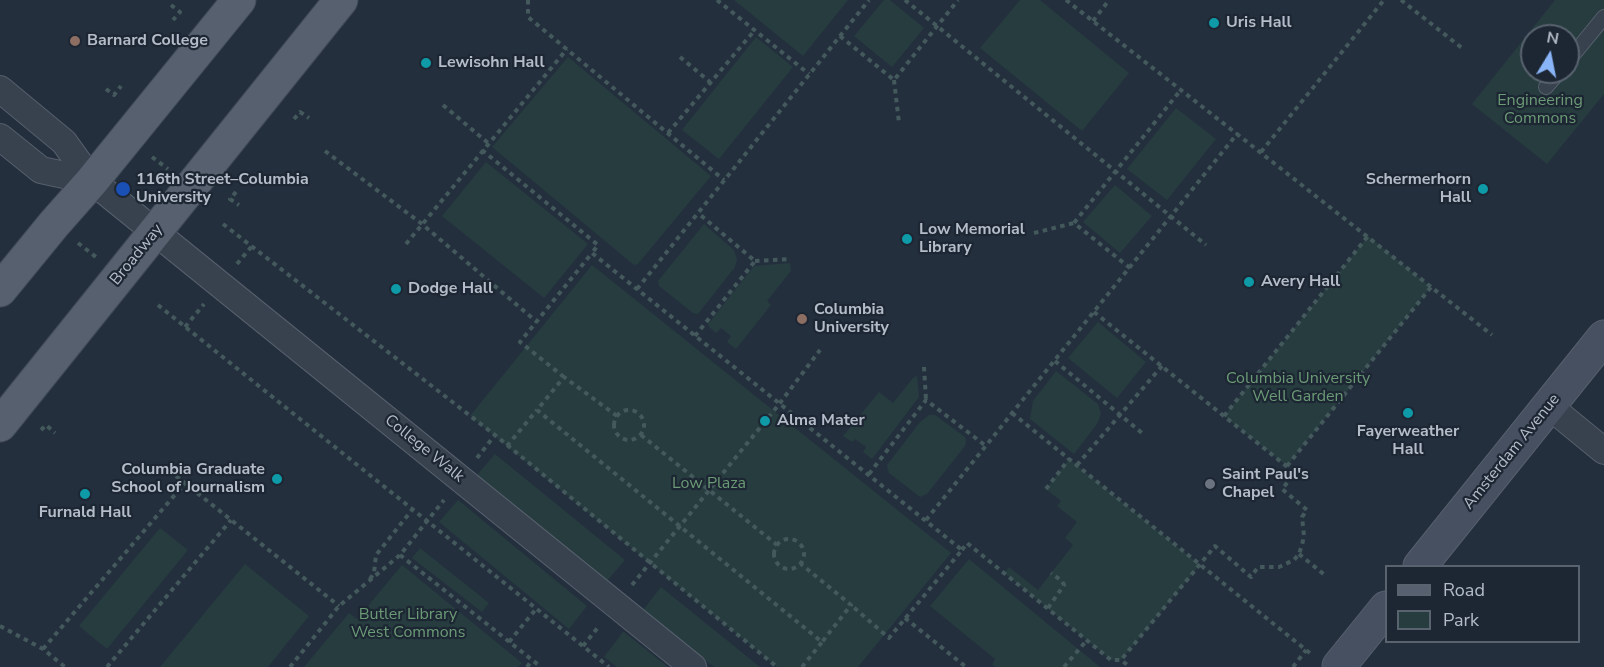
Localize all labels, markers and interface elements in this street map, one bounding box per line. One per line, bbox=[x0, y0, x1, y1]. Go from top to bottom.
place label: Uris Hall bbox=[1226, 13, 1292, 33]
marker: Uris Hall bbox=[1207, 16, 1221, 30]
north arrow bbox=[1520, 24, 1580, 84]
text: N bbox=[1545, 26, 1561, 50]
place label: Barnard College bbox=[87, 31, 208, 51]
marker: Barnard College bbox=[68, 34, 82, 48]
place label: Lewisohn Hall bbox=[438, 53, 545, 73]
marker: Lewisohn Hall bbox=[419, 56, 433, 70]
park label: Engineering Commons bbox=[1497, 91, 1583, 129]
place label: 116th Street–Columbia University bbox=[136, 170, 309, 208]
place label: Schermerhorn Hall bbox=[1366, 170, 1471, 208]
marker: 116th Street–Columbia University bbox=[114, 180, 132, 198]
marker: Schermerhorn Hall bbox=[1476, 182, 1490, 196]
place label: Low Memorial Library bbox=[919, 220, 1025, 258]
street label: Broadway bbox=[107, 221, 167, 289]
marker: Low Memorial Library bbox=[900, 232, 914, 246]
place label: Avery Hall bbox=[1261, 272, 1340, 292]
marker: Avery Hall bbox=[1242, 275, 1256, 289]
place label: Dodge Hall bbox=[408, 279, 493, 299]
marker: Dodge Hall bbox=[389, 282, 403, 296]
place label: Columbia University bbox=[814, 300, 889, 338]
marker: Columbia University bbox=[795, 312, 809, 326]
park label: Columbia University Well Garden bbox=[1226, 369, 1370, 407]
street label: Amsterdam Avenue bbox=[1460, 391, 1564, 513]
marker: Fayerweather Hall bbox=[1401, 406, 1415, 420]
street label: College Walk bbox=[380, 411, 468, 487]
place label: Alma Mater bbox=[777, 411, 865, 431]
marker: Alma Mater bbox=[758, 414, 772, 428]
place label: Fayerweather Hall bbox=[1357, 422, 1459, 460]
place label: Columbia Graduate School of Journalism bbox=[111, 460, 265, 498]
place label: Saint Paul's Chapel bbox=[1222, 465, 1309, 503]
marker: Columbia Graduate School of Journalism bbox=[270, 472, 284, 486]
park label: Low Plaza bbox=[672, 474, 746, 494]
marker: Saint Paul's Chapel bbox=[1203, 477, 1217, 491]
marker: Furnald Hall bbox=[78, 487, 92, 501]
place label: Furnald Hall bbox=[39, 503, 131, 523]
legend bbox=[1385, 565, 1580, 643]
text: Road bbox=[1443, 578, 1485, 602]
park label: Butler Library West Commons bbox=[351, 605, 465, 643]
text: Park bbox=[1443, 608, 1479, 632]

